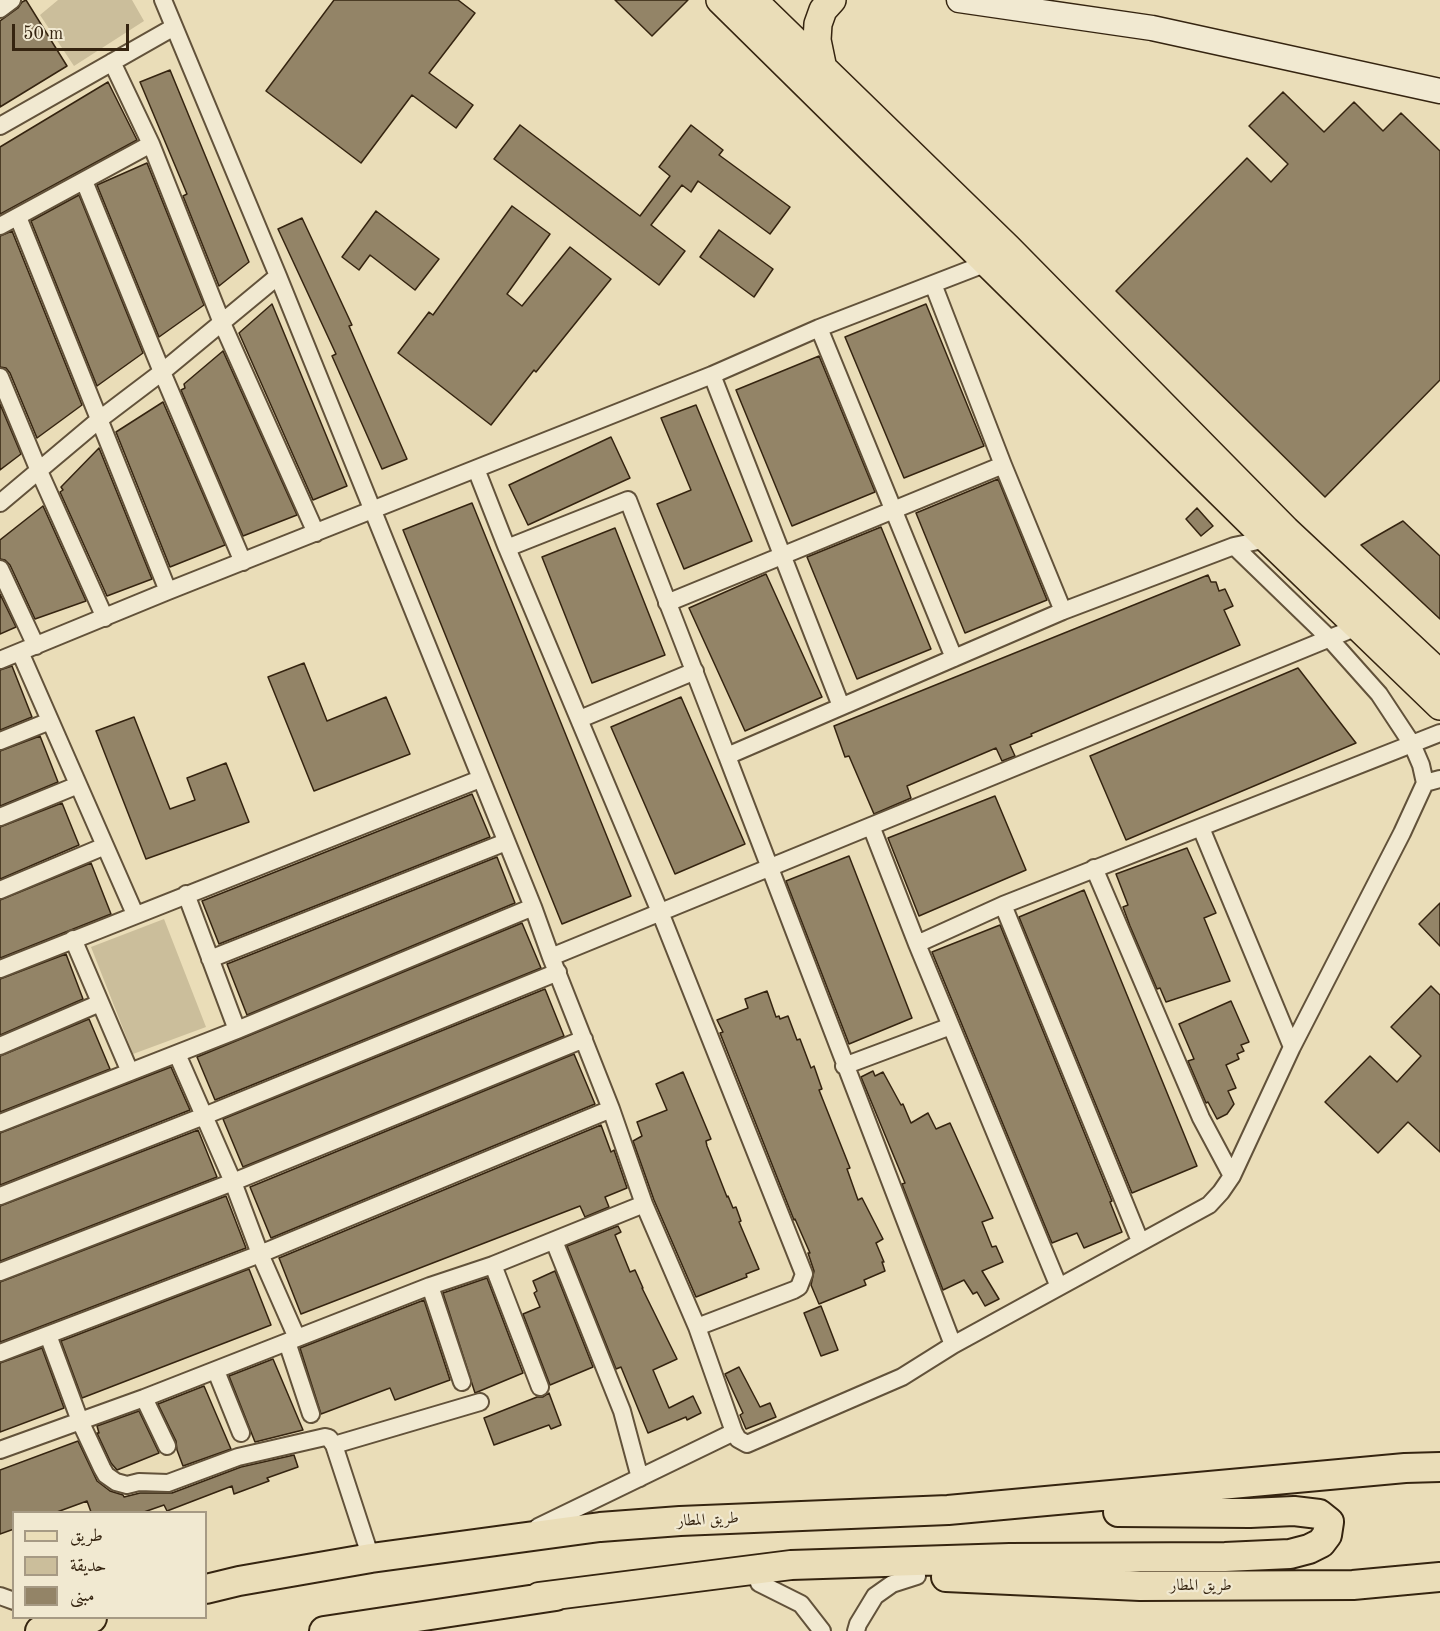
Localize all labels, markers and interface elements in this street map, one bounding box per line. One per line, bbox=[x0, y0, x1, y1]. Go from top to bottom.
scale bar bbox=[15, 12, 132, 50]
text: 50 m bbox=[23, 25, 63, 43]
street label: طريق المطار bbox=[677, 1509, 739, 1531]
legend bbox=[12, 1511, 207, 1619]
text: طريق bbox=[70, 1527, 103, 1545]
text: حديقة bbox=[70, 1557, 106, 1575]
street label: طريق المطار bbox=[1170, 1576, 1232, 1596]
text: مبنى bbox=[70, 1587, 95, 1605]

